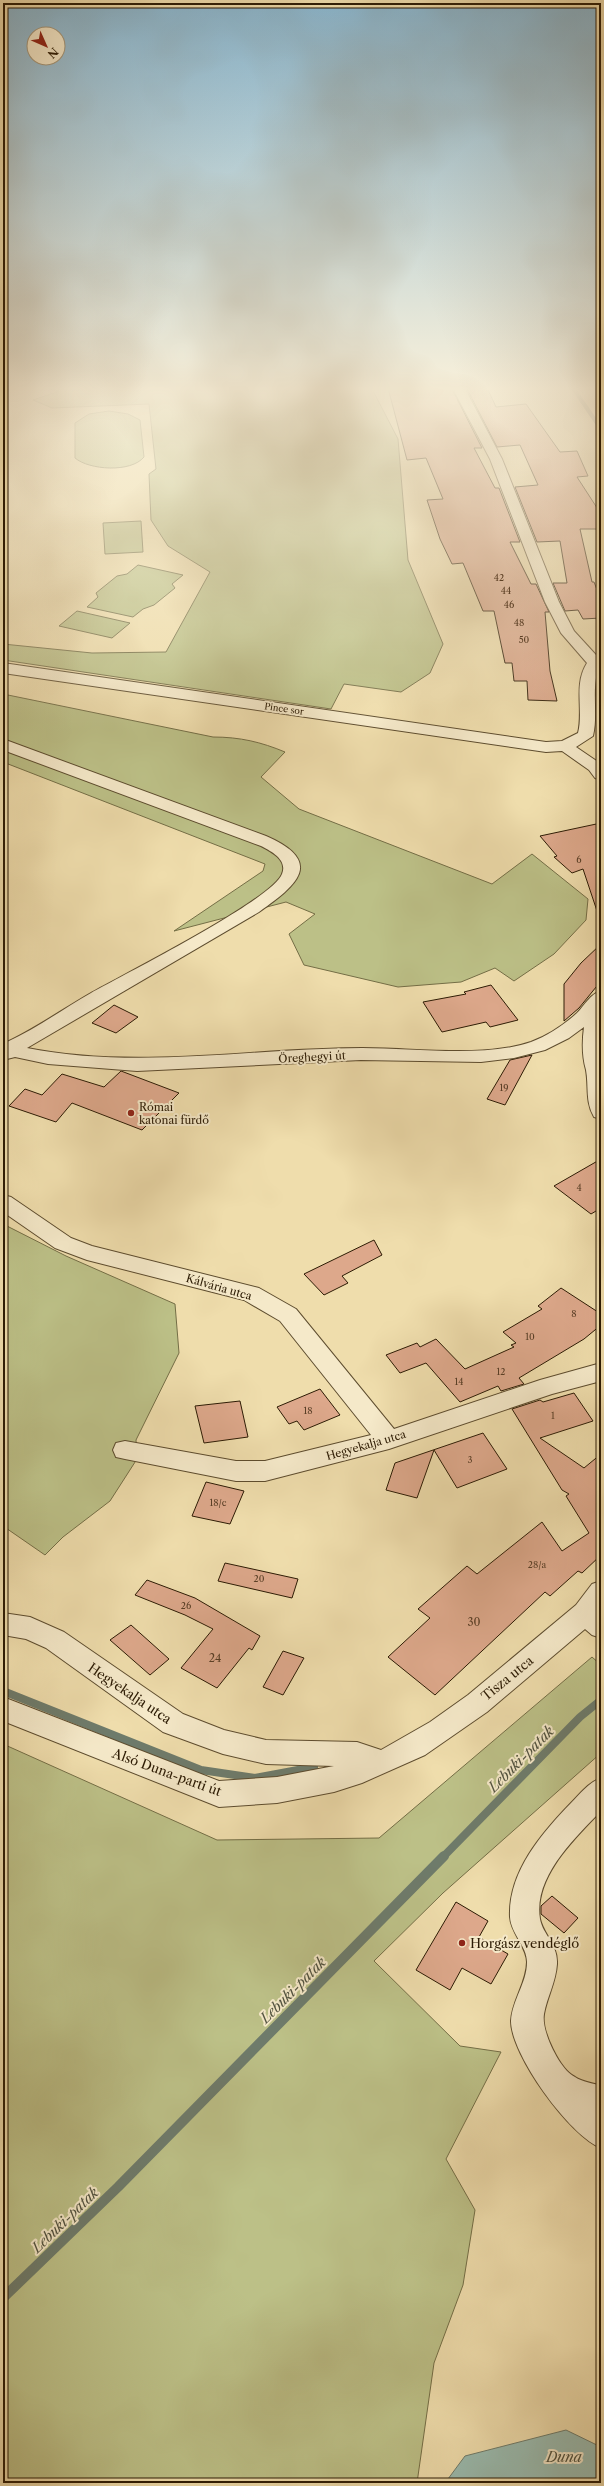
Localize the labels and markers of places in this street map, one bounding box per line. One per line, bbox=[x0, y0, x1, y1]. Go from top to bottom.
place label: Római katonai fürdő bbox=[139, 1100, 209, 1127]
marker: Római katonai fürdő bbox=[126, 1108, 136, 1118]
place label: Horgász vendéglő bbox=[470, 1935, 579, 1951]
marker: Horgász vendéglő bbox=[457, 1938, 467, 1948]

